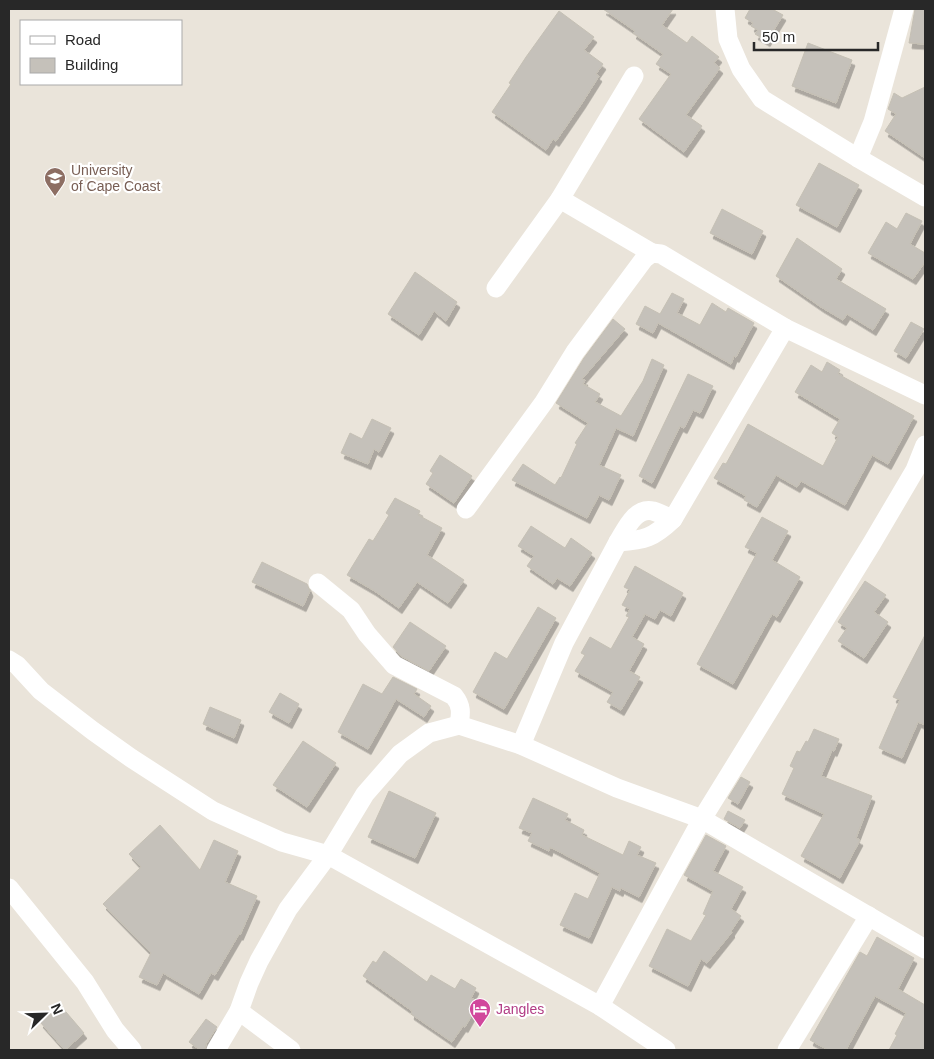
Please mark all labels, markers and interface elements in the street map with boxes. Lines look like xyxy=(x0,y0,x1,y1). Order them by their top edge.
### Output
legend xyxy=(20,20,182,85)
scale bar xyxy=(754,20,878,52)
text: 50 m xyxy=(762,28,795,45)
text: Road xyxy=(65,31,101,48)
text: Building xyxy=(65,56,118,73)
place label: University of Cape Coast xyxy=(71,162,161,194)
school or university icon: University of Cape Coast xyxy=(43,166,67,197)
north arrow xyxy=(20,989,70,1039)
hotel icon: Jangles xyxy=(468,997,492,1028)
text: N xyxy=(48,1001,66,1017)
place label: Jangles xyxy=(496,1001,544,1017)

